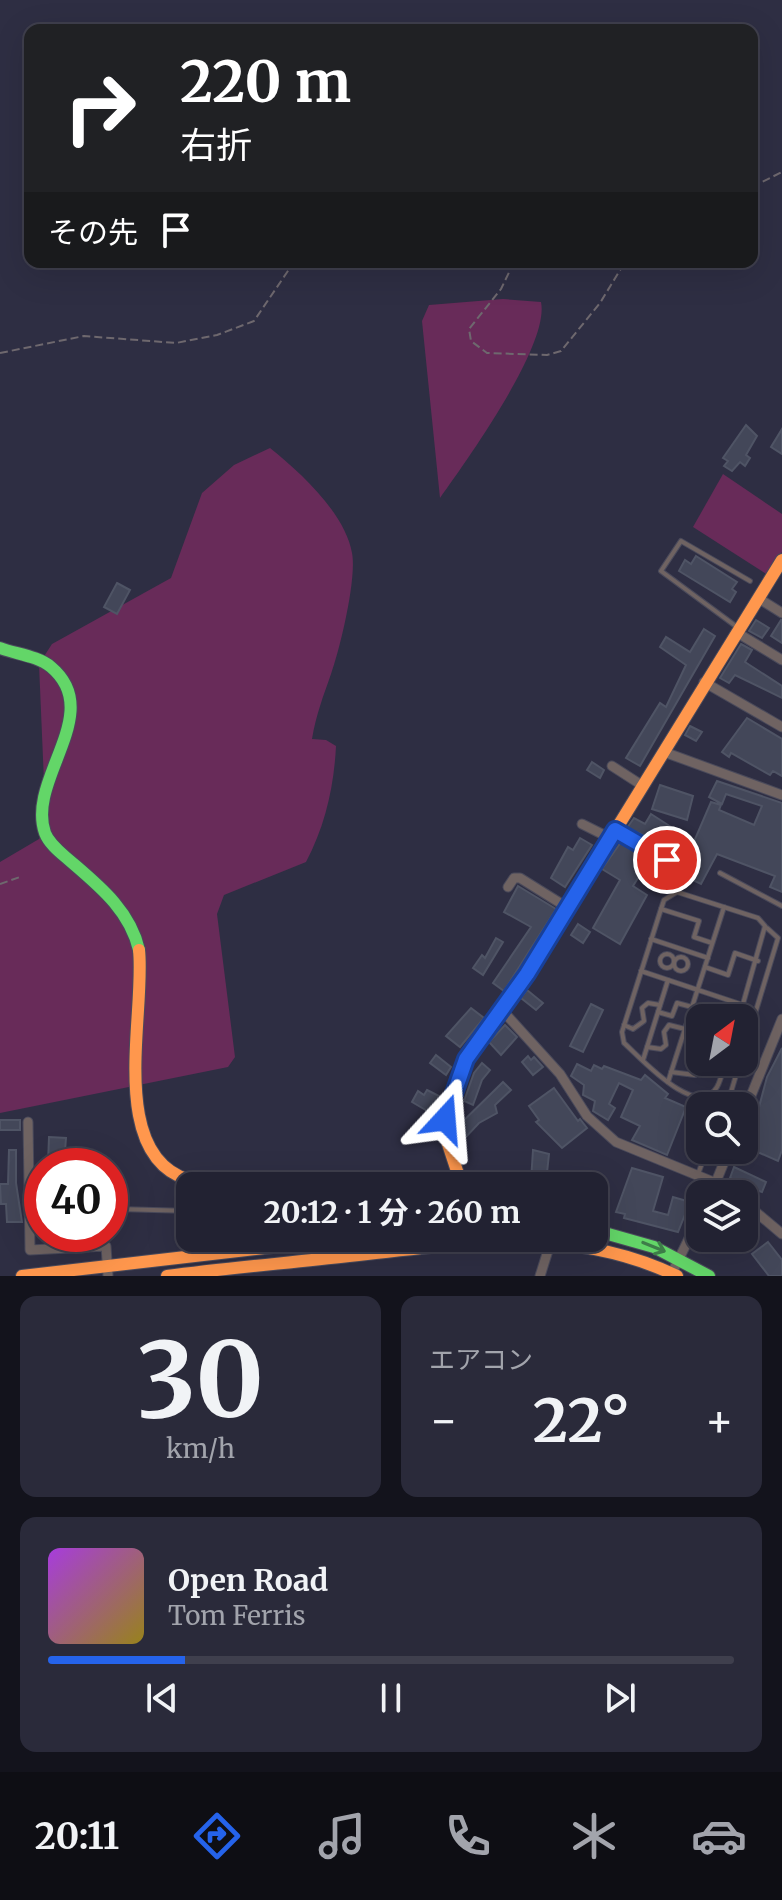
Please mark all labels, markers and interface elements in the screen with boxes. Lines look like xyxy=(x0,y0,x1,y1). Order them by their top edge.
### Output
text: 220 m xyxy=(180,47,351,117)
icon: right xyxy=(48,56,152,160)
text: 右折 xyxy=(180,123,252,168)
icon: arrive xyxy=(154,208,198,252)
text: その先 xyxy=(48,213,138,251)
pin xyxy=(633,826,701,894)
icon: arrive xyxy=(645,838,689,882)
north arrow xyxy=(686,1004,758,1076)
map controls xyxy=(686,1004,758,1252)
position arrow xyxy=(403,1077,487,1161)
button: search xyxy=(686,1092,758,1164)
speed limit sign: 40 xyxy=(24,1148,128,1252)
button: layers xyxy=(686,1180,758,1252)
text: 20:12 · 1 分 · 260 m xyxy=(264,1193,520,1231)
one-way arrow xyxy=(641,1241,666,1255)
text: 30 xyxy=(137,1315,264,1445)
text: エアコン xyxy=(429,1343,533,1376)
text: 22° xyxy=(533,1383,630,1458)
text: − xyxy=(429,1393,458,1448)
text: + xyxy=(705,1393,734,1448)
text: km/h xyxy=(166,1432,235,1465)
text: Open Road xyxy=(168,1561,328,1599)
text: Tom Ferris xyxy=(168,1599,306,1632)
icon: previous xyxy=(140,1676,184,1720)
icon: pause xyxy=(369,1676,413,1720)
icon: next xyxy=(598,1676,642,1720)
icon: directions xyxy=(189,1808,245,1864)
icon: music xyxy=(314,1808,370,1864)
icon: phone xyxy=(440,1808,496,1864)
icon: climate xyxy=(566,1808,622,1864)
icon: car xyxy=(691,1808,747,1864)
text: 20:11 xyxy=(35,1814,119,1859)

